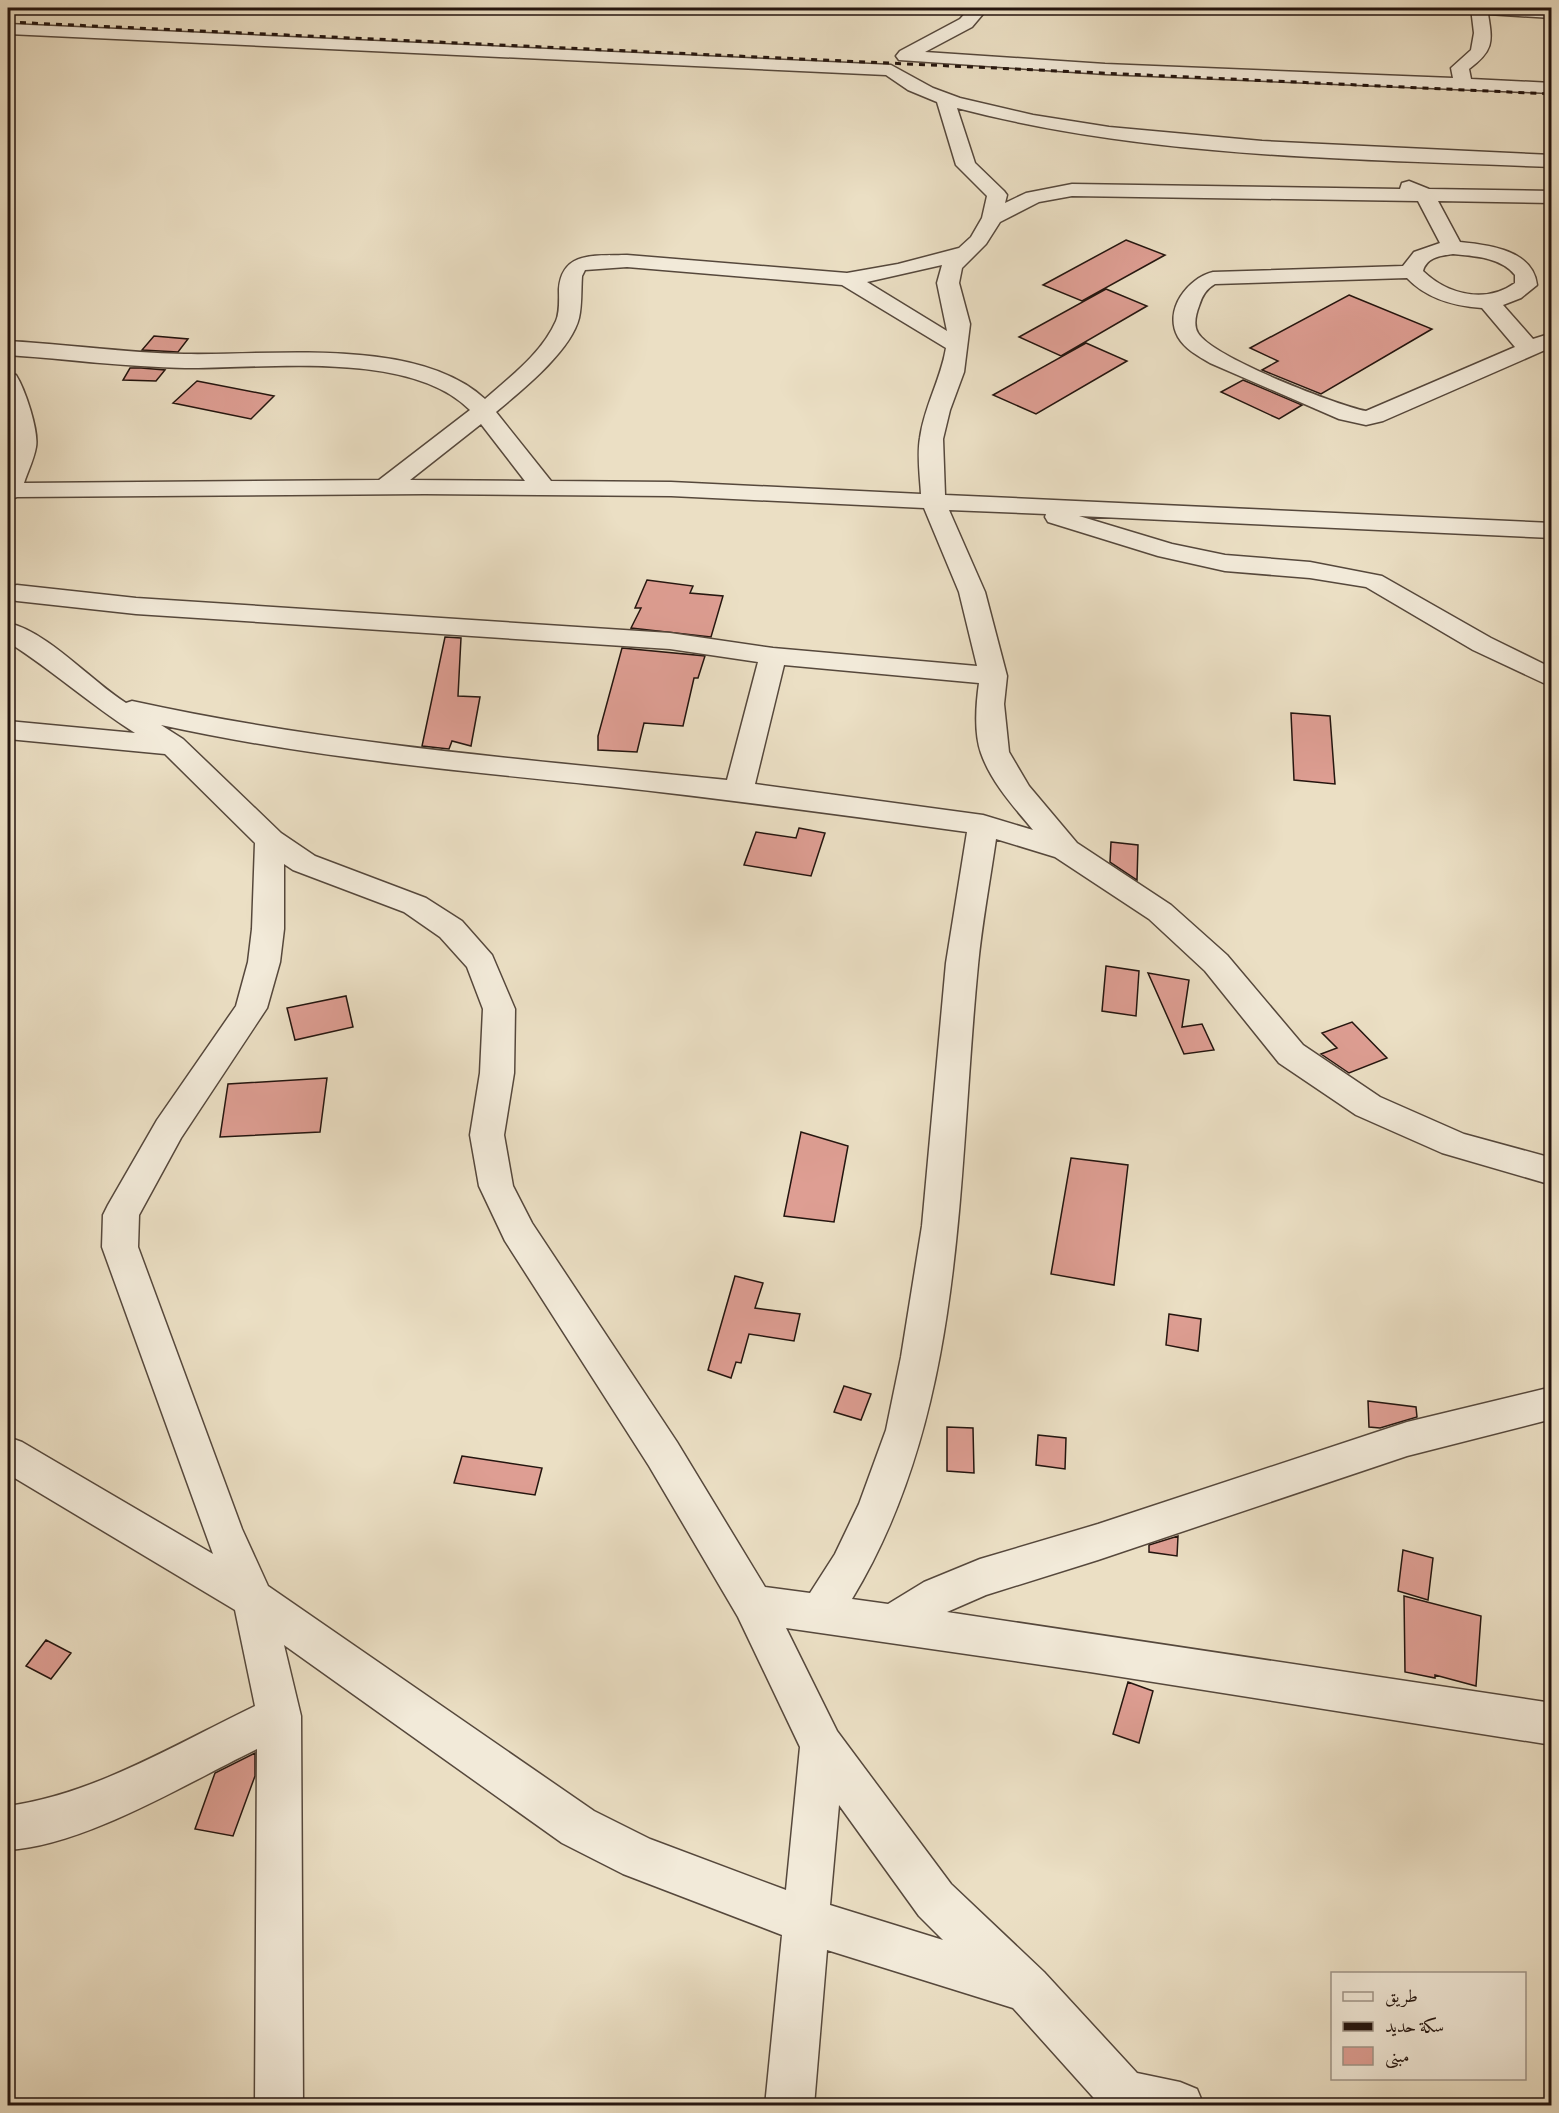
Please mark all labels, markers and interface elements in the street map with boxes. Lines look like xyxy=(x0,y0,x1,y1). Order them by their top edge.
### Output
legend xyxy=(1331,1972,1526,2080)
text: طريق xyxy=(1385,1984,1418,2008)
text: سكة حديد xyxy=(1385,2014,1444,2037)
text: مبنى xyxy=(1385,2044,1410,2069)

